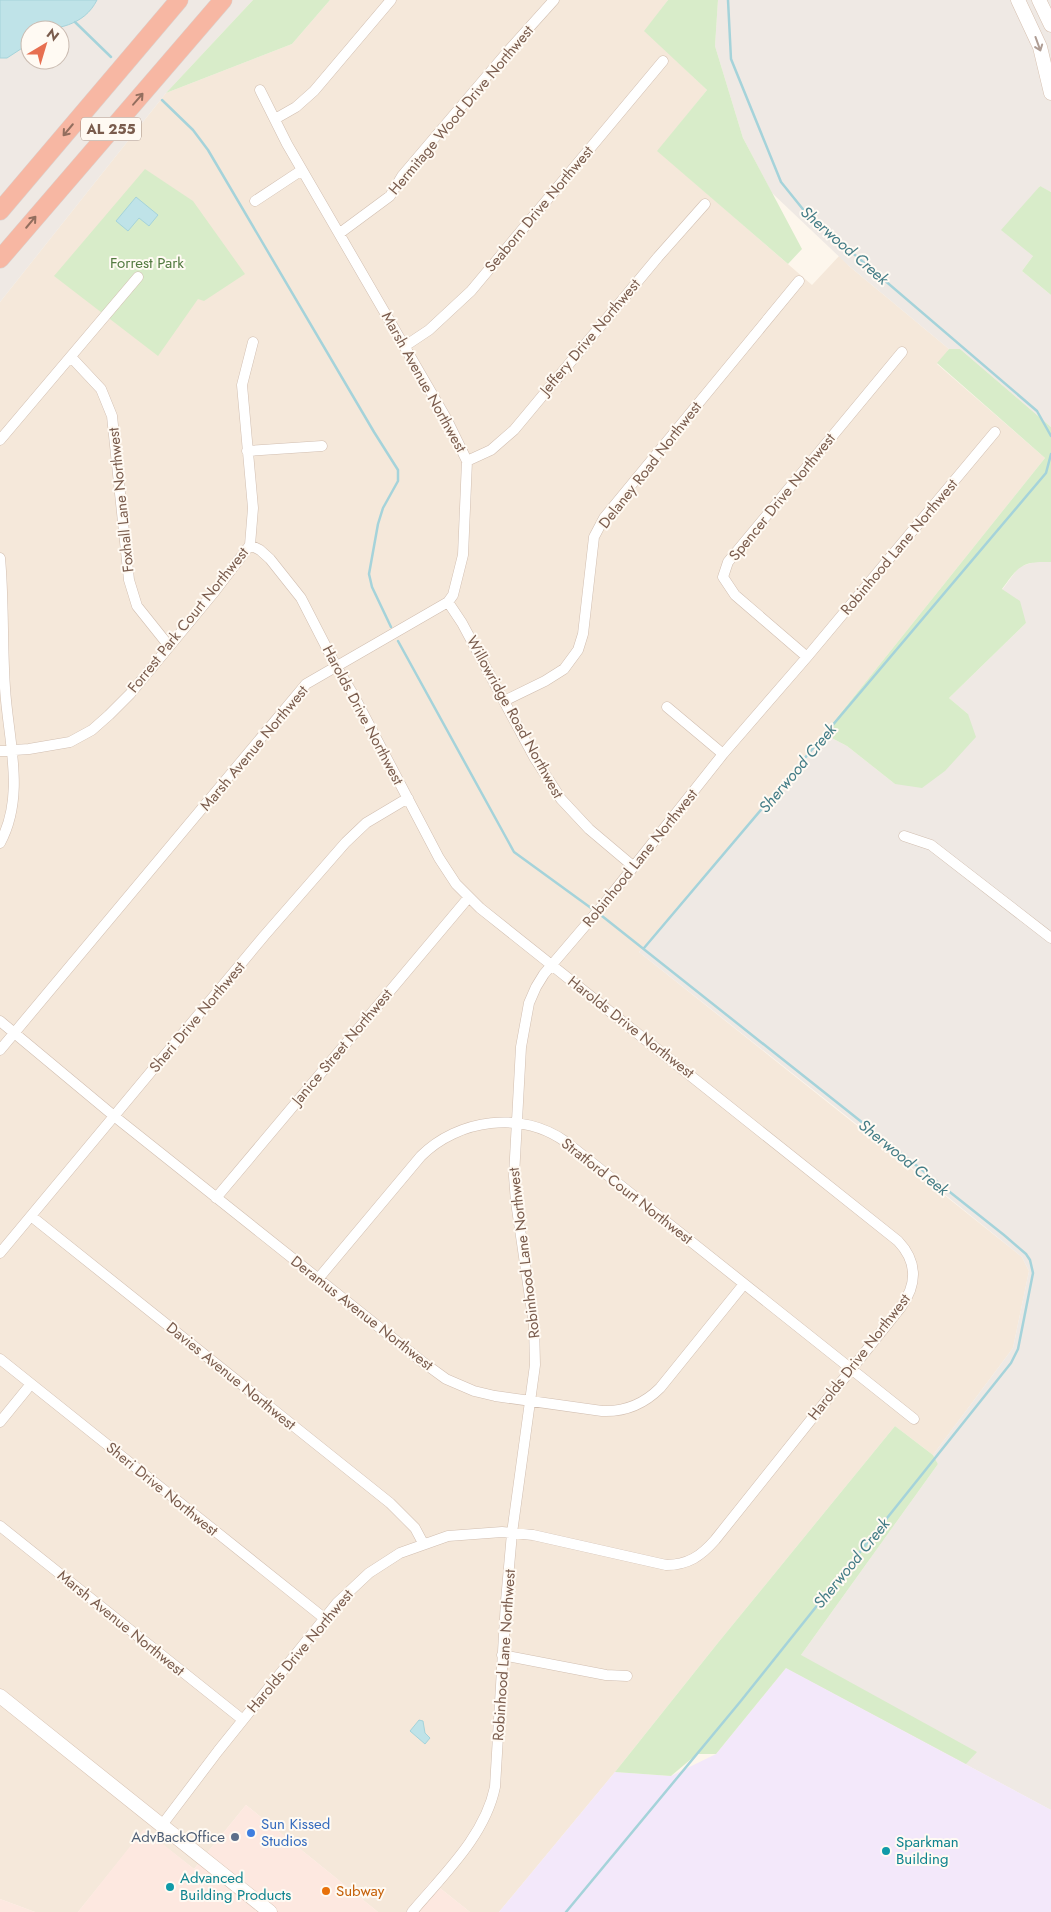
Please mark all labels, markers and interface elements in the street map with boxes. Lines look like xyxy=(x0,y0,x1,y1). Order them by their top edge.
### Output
north arrow xyxy=(20,20,70,70)
street label: Hermitage Wood Drive Northwest xyxy=(383,20,539,200)
text: N xyxy=(42,23,64,46)
one-way arrow xyxy=(1034,36,1043,51)
one-way arrow xyxy=(132,92,144,105)
road number: AL 255 xyxy=(81,118,141,140)
one-way arrow xyxy=(62,123,73,136)
street label: Seaborn Drive Northwest xyxy=(479,141,599,277)
water label: Sherwood Creek xyxy=(796,201,895,291)
one-way arrow xyxy=(26,215,37,228)
park label: Forrest Park xyxy=(110,252,184,274)
street label: Jeffery Drive Northwest xyxy=(533,274,646,401)
street label: Marsh Avenue Northwest xyxy=(376,308,472,457)
street label: Delaney Road Northwest xyxy=(593,397,707,533)
street label: Foxhall Lane Northwest xyxy=(102,426,140,574)
street label: Spencer Drive Northwest xyxy=(724,428,841,565)
street label: Robinhood Lane Northwest xyxy=(835,474,963,620)
street label: Forrest Park Court Northwest xyxy=(122,542,254,698)
street label: Willowridge Road Northwest xyxy=(461,632,569,803)
street label: Harolds Drive Northwest xyxy=(317,641,409,789)
street label: Marsh Avenue Northwest xyxy=(195,680,313,816)
water label: Sherwood Creek xyxy=(753,718,842,818)
street label: Robinhood Lane Northwest xyxy=(577,784,703,932)
street label: Sheri Drive Northwest xyxy=(144,956,250,1077)
street label: Harolds Drive Northwest xyxy=(563,971,699,1084)
street label: Janice Street Northwest xyxy=(285,984,398,1112)
water label: Sherwood Creek xyxy=(854,1114,955,1202)
street label: Stratford Court Northwest xyxy=(556,1133,698,1250)
street label: Robinhood Lane Northwest xyxy=(503,1166,545,1340)
street label: Deramus Avenue Northwest xyxy=(286,1250,438,1376)
street label: Harolds Drive Northwest xyxy=(803,1289,916,1425)
street label: Davies Avenue Northwest xyxy=(161,1317,301,1435)
street label: Sheri Drive Northwest xyxy=(101,1437,223,1542)
water label: Sherwood Creek xyxy=(808,1512,896,1613)
street label: Marsh Avenue Northwest xyxy=(53,1565,190,1681)
street label: Robinhood Lane Northwest xyxy=(487,1568,521,1742)
street label: Harolds Drive Northwest xyxy=(242,1584,359,1717)
place label: Sun Kissed Studios xyxy=(261,1813,330,1852)
place label: AdvBackOffice xyxy=(131,1826,225,1848)
marker: Sun Kissed Studios xyxy=(245,1827,257,1839)
marker: AdvBackOffice xyxy=(229,1831,241,1843)
place label: Sparkman Building xyxy=(896,1831,959,1870)
marker: Sparkman Building xyxy=(880,1845,892,1857)
place label: Advanced Building Products xyxy=(180,1867,291,1906)
place label: Subway xyxy=(336,1880,385,1902)
marker: Advanced Building Products xyxy=(164,1881,176,1893)
marker: Subway xyxy=(320,1885,332,1897)

